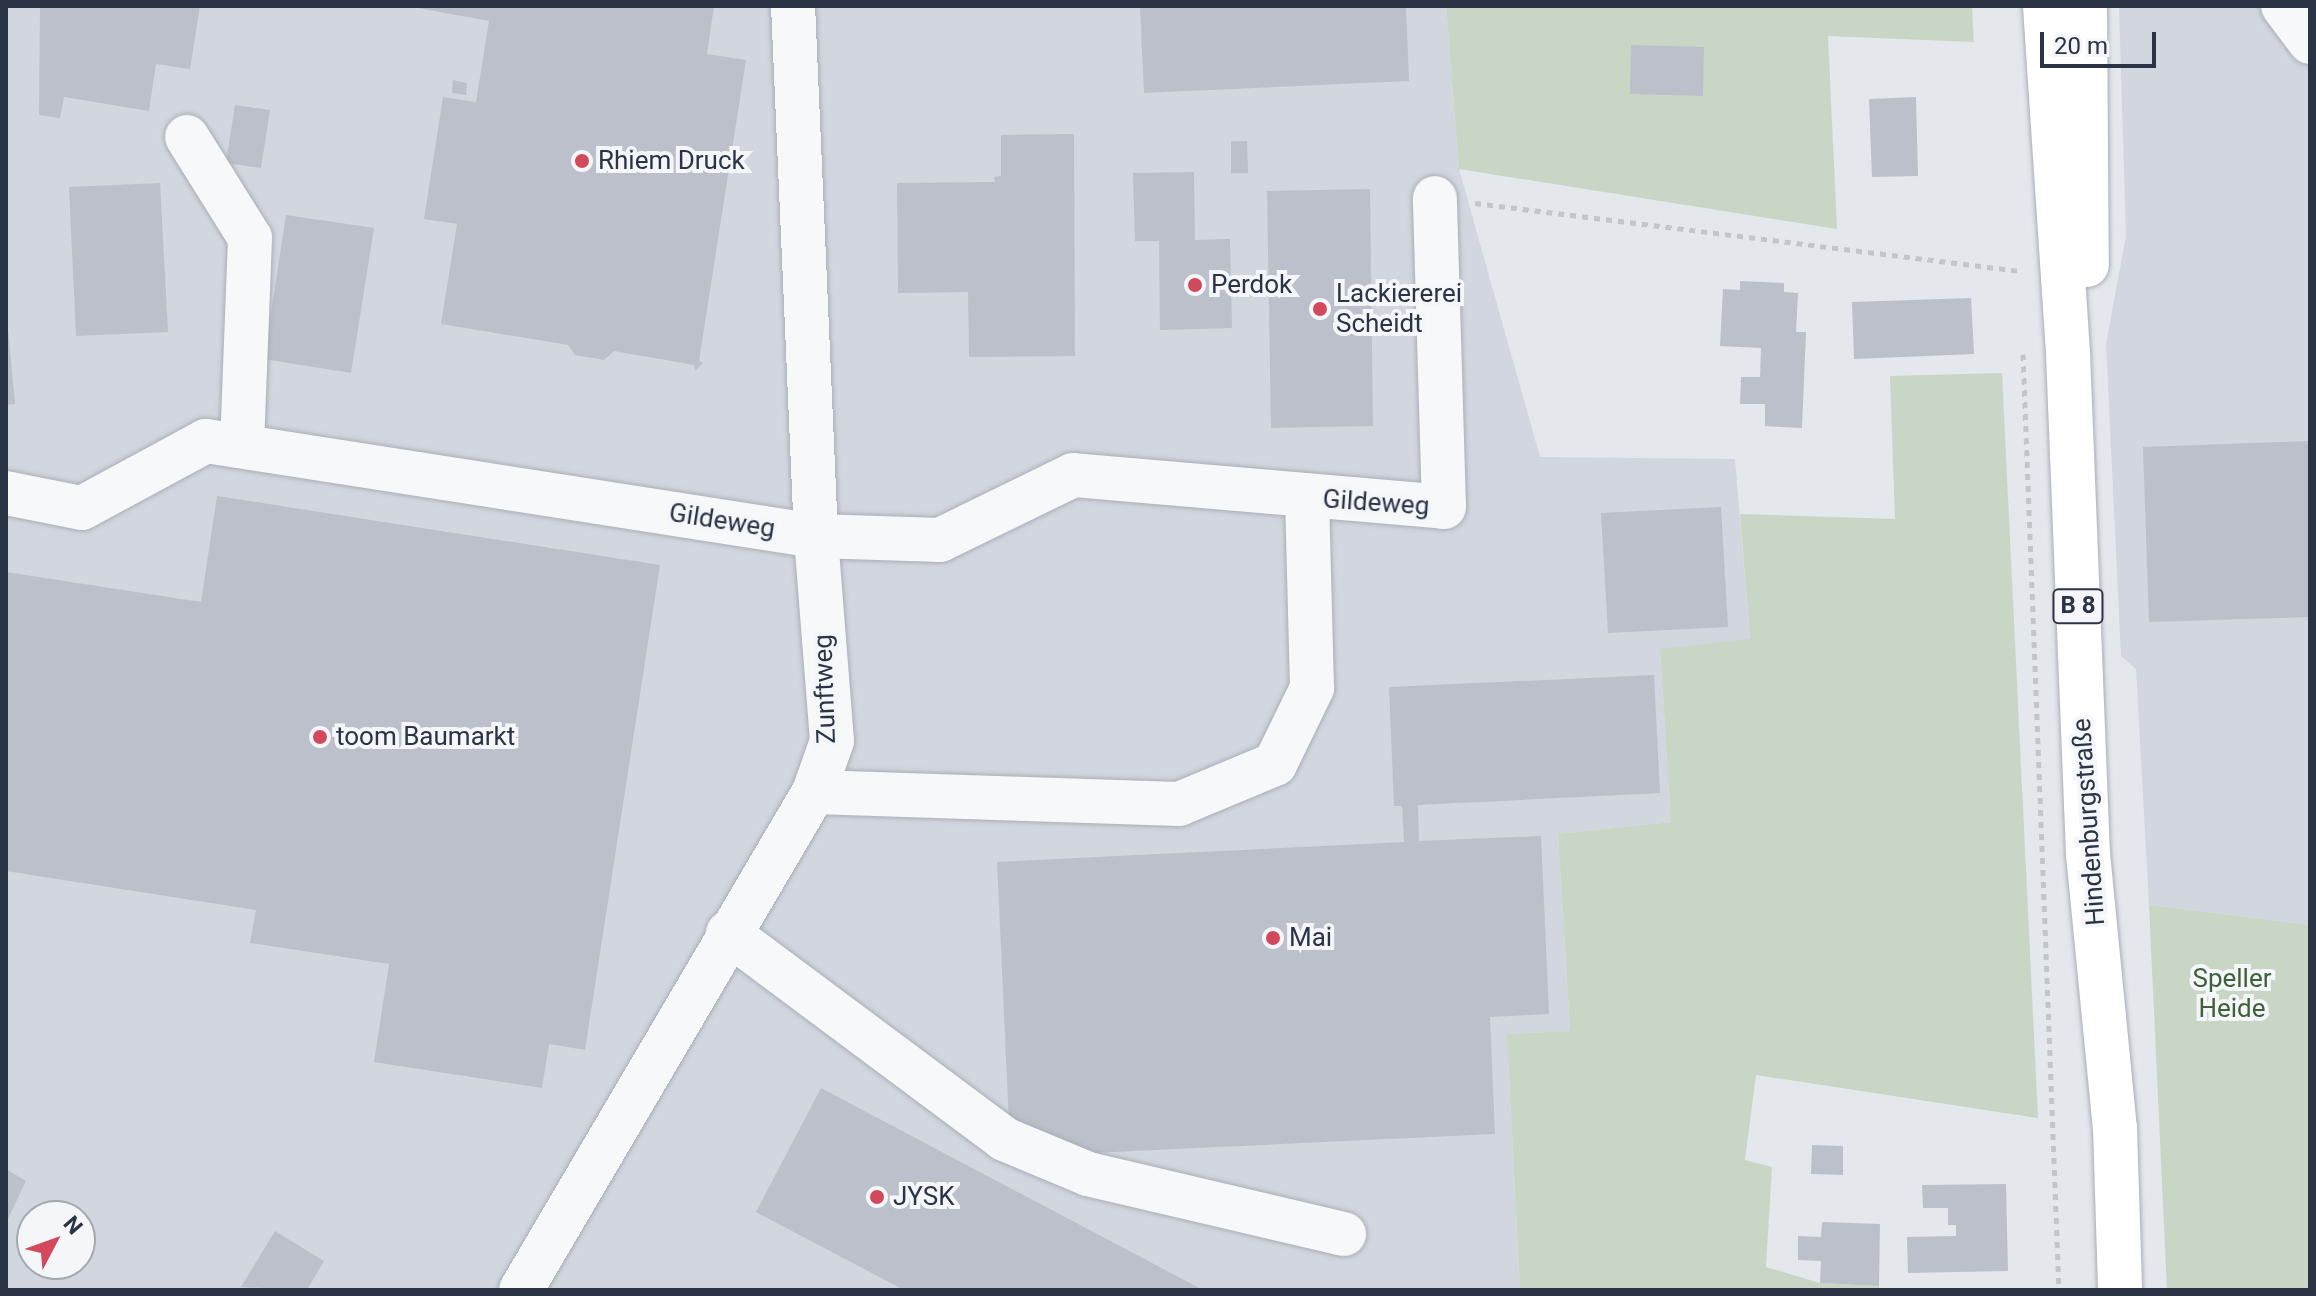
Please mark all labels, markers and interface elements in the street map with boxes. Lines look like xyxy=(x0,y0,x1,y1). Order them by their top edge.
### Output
scale bar xyxy=(2044,16,2160,66)
text: 20 m xyxy=(2054,32,2108,60)
place label: Rhiem Druck xyxy=(598,145,745,177)
marker: Rhiem Druck xyxy=(573,152,591,170)
place label: Perdok xyxy=(1211,269,1292,301)
marker: Perdok xyxy=(1186,276,1204,294)
place label: Lackiererei Scheidt xyxy=(1336,278,1462,340)
marker: Lackiererei Scheidt xyxy=(1311,300,1329,318)
street label: Gildeweg xyxy=(1322,484,1430,522)
street label: Gildeweg xyxy=(667,497,777,545)
road number: B 8 xyxy=(2052,586,2104,626)
street label: Zunftweg xyxy=(807,634,843,744)
street label: Hindenburgstraße xyxy=(2066,717,2112,927)
place label: toom Baumarkt xyxy=(336,721,515,753)
marker: toom Baumarkt xyxy=(311,728,329,746)
place label: Mai xyxy=(1289,922,1332,954)
marker: Mai xyxy=(1264,929,1282,947)
park label: Speller Heide xyxy=(2192,963,2272,1024)
place label: JYSK xyxy=(893,1181,955,1213)
marker: JYSK xyxy=(868,1188,886,1206)
north arrow xyxy=(16,1200,96,1280)
text: N xyxy=(58,1211,88,1239)

